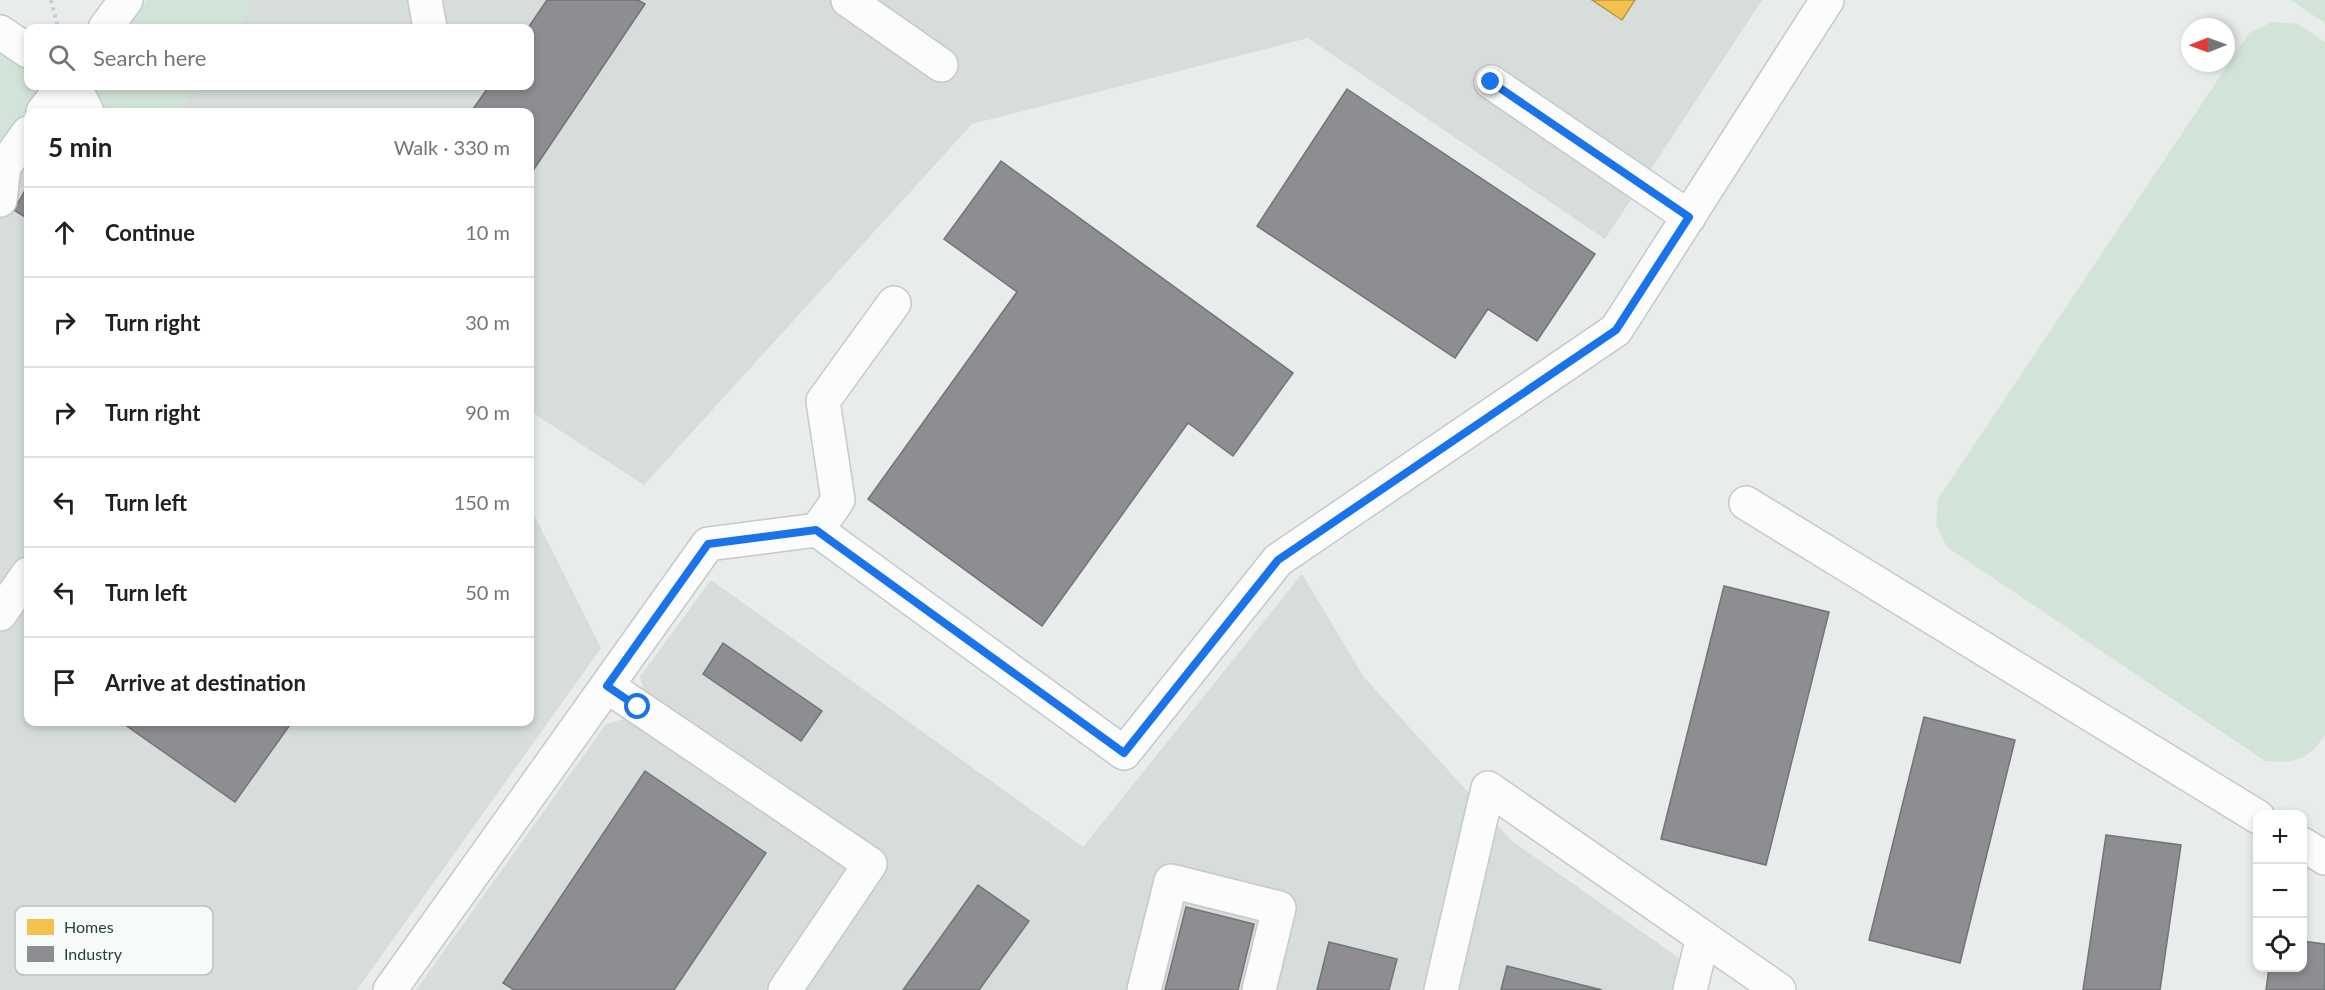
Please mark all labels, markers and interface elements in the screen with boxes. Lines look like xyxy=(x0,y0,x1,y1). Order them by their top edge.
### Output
north arrow xyxy=(2181,18,2235,72)
search box xyxy=(24,24,534,90)
icon: search xyxy=(45,41,78,74)
text: Search here xyxy=(93,44,206,71)
route end xyxy=(1477,68,1503,94)
text: 5 min xyxy=(48,131,112,163)
text: Walk · 330 m xyxy=(394,135,510,159)
icon: ahead xyxy=(48,216,81,249)
text: Continue xyxy=(105,219,195,246)
text: 10 m xyxy=(465,220,510,244)
icon: right xyxy=(48,306,81,339)
text: Turn right xyxy=(105,309,200,336)
text: 30 m xyxy=(465,310,510,334)
icon: right xyxy=(48,396,81,429)
text: Turn right xyxy=(105,399,200,426)
text: 90 m xyxy=(465,400,510,424)
icon: left xyxy=(48,486,81,519)
text: Turn left xyxy=(105,489,187,516)
text: 150 m xyxy=(454,490,510,514)
icon: left xyxy=(48,576,81,609)
text: Turn left xyxy=(105,579,187,606)
text: 50 m xyxy=(465,580,510,604)
icon: arrive xyxy=(48,666,81,699)
text: Arrive at destination xyxy=(105,669,306,696)
route start xyxy=(624,693,650,719)
map controls xyxy=(2253,810,2307,972)
button: + xyxy=(2253,810,2307,864)
button: − xyxy=(2253,864,2307,918)
legend xyxy=(15,906,213,975)
text: Homes xyxy=(64,917,114,936)
button: locate xyxy=(2253,918,2307,972)
text: Industry xyxy=(64,944,123,963)

